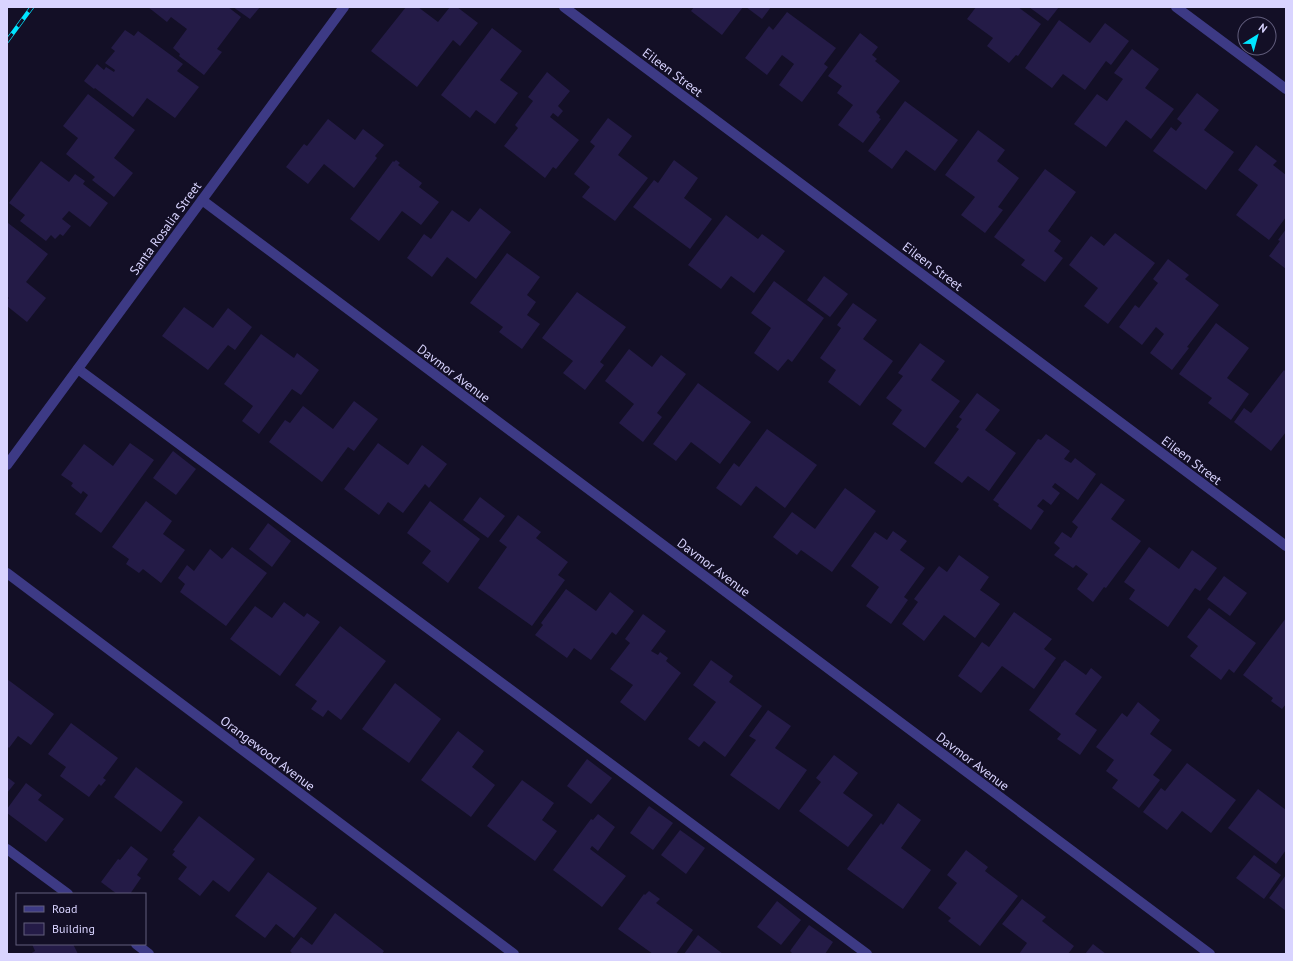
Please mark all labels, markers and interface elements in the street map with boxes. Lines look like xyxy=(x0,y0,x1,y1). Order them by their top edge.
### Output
north arrow xyxy=(1237,16,1277,56)
text: N xyxy=(1256,20,1270,36)
street label: Eileen Street xyxy=(639,44,707,101)
street label: Santa Rosalia Street xyxy=(126,178,205,278)
street label: Eileen Street xyxy=(899,238,967,295)
street label: Davmor Avenue xyxy=(414,340,493,406)
street label: Eileen Street xyxy=(1158,432,1226,489)
street label: Davmor Avenue xyxy=(674,534,753,600)
street label: Orangewood Avenue xyxy=(217,712,318,795)
street label: Davmor Avenue xyxy=(933,728,1012,794)
legend xyxy=(16,893,146,945)
text: Road xyxy=(52,901,77,916)
text: Building xyxy=(52,921,95,936)

